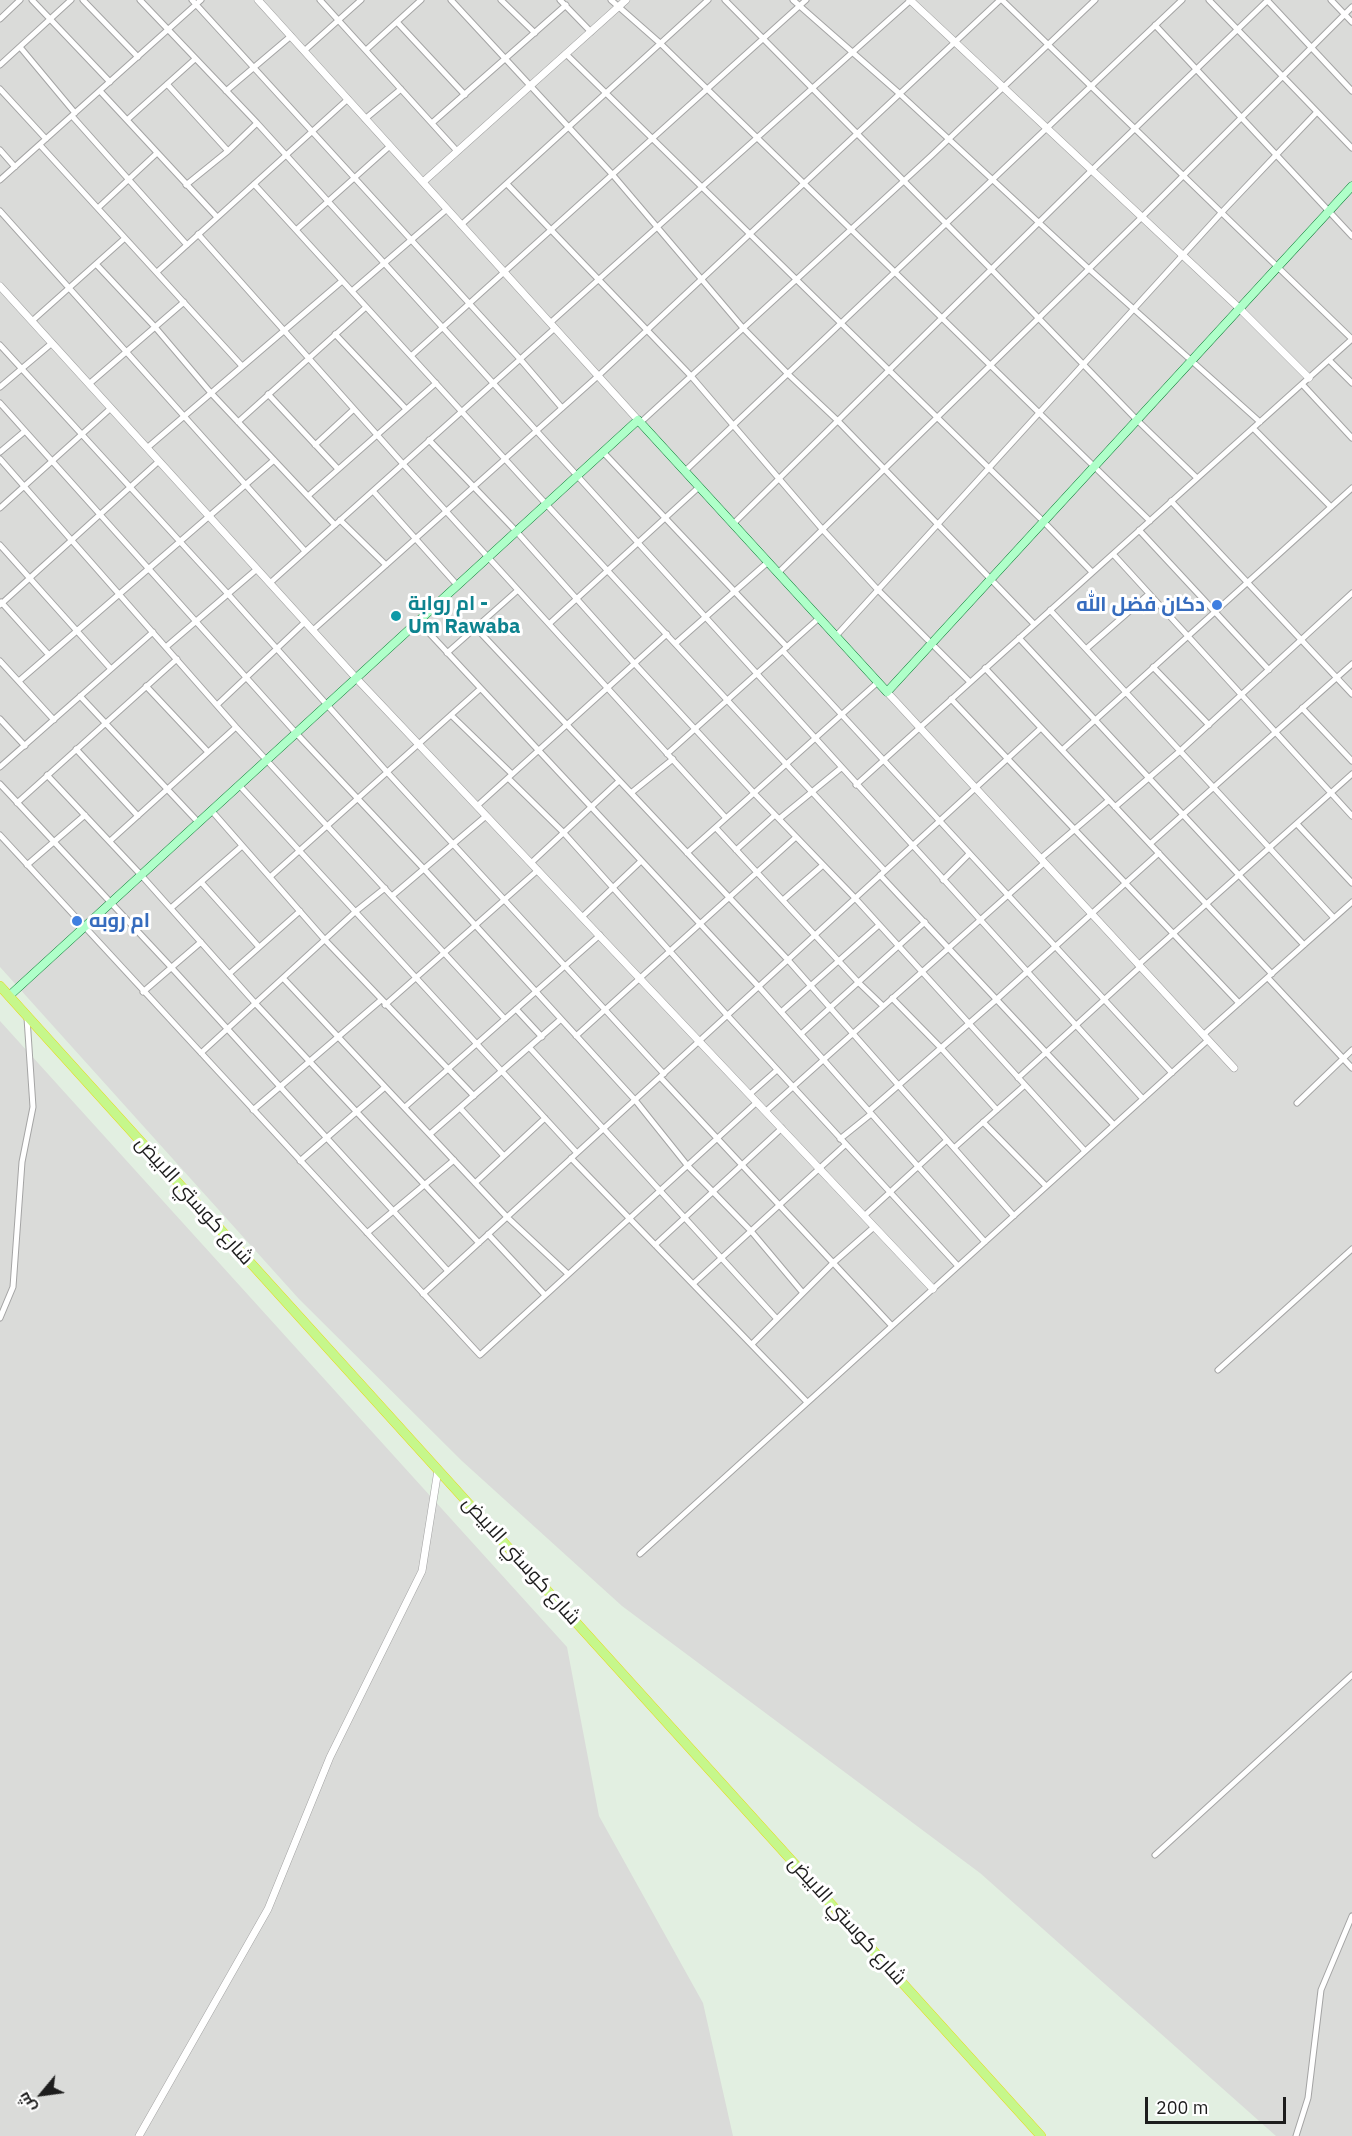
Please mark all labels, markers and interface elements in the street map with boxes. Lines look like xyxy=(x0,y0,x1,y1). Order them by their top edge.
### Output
place label: ام روابة - Um Rawaba xyxy=(408,592,520,639)
place label: دكان فضل الله xyxy=(1076,593,1205,617)
marker: دكان فضل الله xyxy=(1210,598,1224,612)
marker: ام روابة - Um Rawaba xyxy=(389,609,403,623)
place label: ام روبه xyxy=(89,909,150,933)
marker: ام روبه xyxy=(70,914,84,928)
street label: شارع كوستي الابيض xyxy=(130,1132,258,1270)
street label: شارع كوستي الابيض xyxy=(457,1492,585,1630)
street label: شارع كوستي الابيض xyxy=(783,1852,911,1990)
north arrow xyxy=(12,2064,72,2124)
scale bar xyxy=(1148,2085,1289,2123)
text: ش xyxy=(13,2089,40,2117)
text: 200 m xyxy=(1156,2096,1208,2119)

